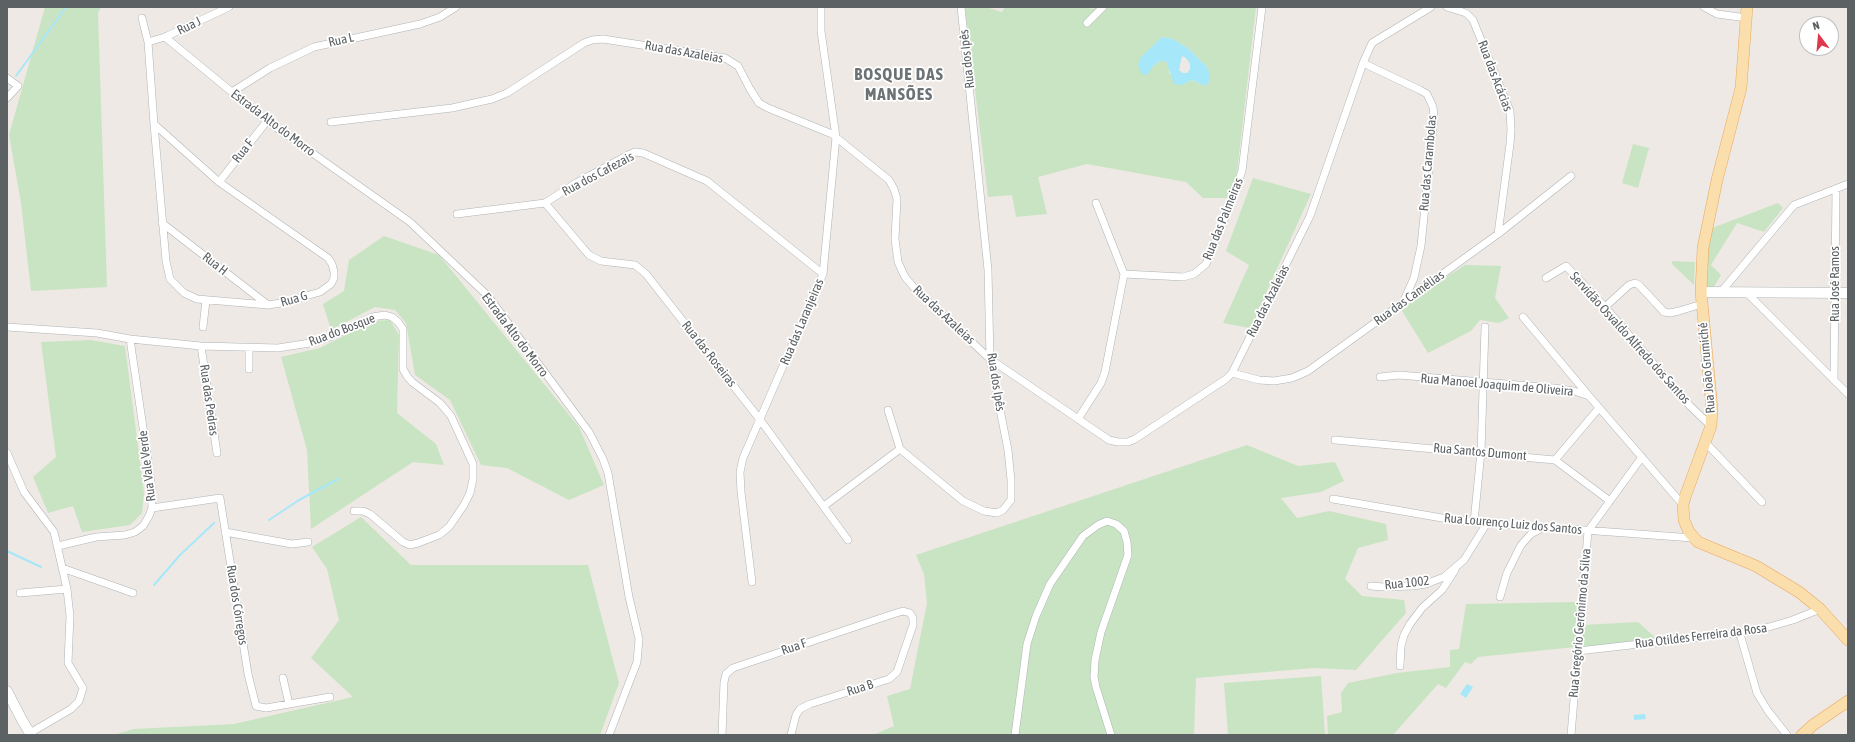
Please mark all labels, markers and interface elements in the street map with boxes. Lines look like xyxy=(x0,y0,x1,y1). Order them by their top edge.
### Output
street label: Rua J xyxy=(174,14,204,38)
north arrow xyxy=(1799,16,1839,56)
text: N xyxy=(1811,19,1821,32)
street label: Rua dos Ipês xyxy=(956,29,978,89)
street label: Rua L xyxy=(327,30,355,50)
street label: Rua das Azaleias xyxy=(644,37,724,67)
street label: Rua das Acácias xyxy=(1474,38,1516,114)
district label: BOSQUE DAS MANSÕES xyxy=(854,65,944,105)
street label: Estrada Alto do Morro xyxy=(228,86,318,160)
street label: Rua das Carambolas xyxy=(1416,114,1440,212)
street label: Rua F xyxy=(229,136,257,166)
street label: Rua dos Cafezais xyxy=(559,149,637,199)
street label: Rua das Palmeiras xyxy=(1199,176,1247,262)
street label: Rua José Ramos xyxy=(1827,246,1843,322)
street label: Rua H xyxy=(199,249,231,279)
street label: Rua das Azaleias xyxy=(1243,262,1293,340)
street label: Rua das Camélias xyxy=(1371,267,1447,329)
street label: Servidão Osvaldo Alfredo dos Santos xyxy=(1567,269,1693,407)
street label: Rua das Laranjeiras xyxy=(777,276,827,368)
street label: Rua das Azaleias xyxy=(910,282,978,348)
street label: Rua G xyxy=(279,288,309,310)
street label: Estrada Alto do Morro xyxy=(478,290,552,380)
street label: Rua do Bosque xyxy=(307,310,377,350)
street label: Rua das Roseiras xyxy=(678,318,740,390)
street label: Rua João Grumiché xyxy=(1695,322,1719,414)
street label: Rua dos Ipês xyxy=(984,352,1008,412)
street label: Rua das Pedras xyxy=(196,363,222,437)
street label: Rua Manoel Joaquim de Oliveira xyxy=(1420,371,1574,399)
street label: Rua Vale Verde xyxy=(135,430,159,502)
street label: Rua Santos Dumont xyxy=(1433,440,1527,464)
street label: Rua Lourenço Luiz dos Santos xyxy=(1443,510,1583,538)
street label: Rua Gregório Gerônimo da Silva xyxy=(1566,548,1594,698)
street label: Rua dos Córregos xyxy=(223,564,251,646)
street label: Rua 1002 xyxy=(1384,573,1430,593)
street label: Rua Otildes Ferreira da Rosa xyxy=(1634,620,1768,652)
street label: Rua F xyxy=(779,635,809,659)
street label: Rua B xyxy=(845,676,875,700)

